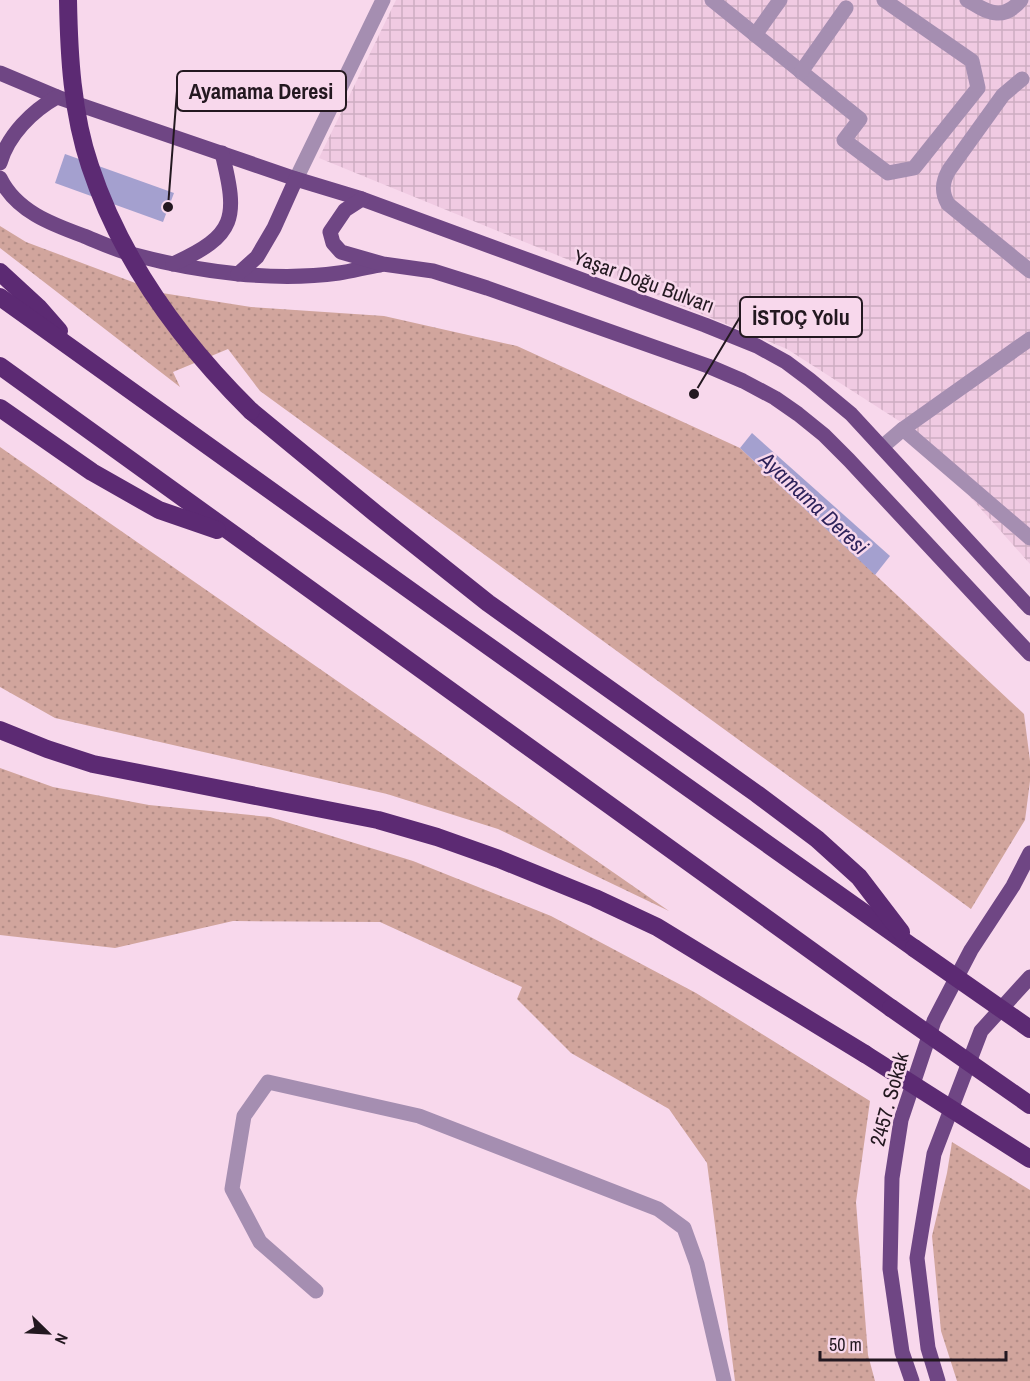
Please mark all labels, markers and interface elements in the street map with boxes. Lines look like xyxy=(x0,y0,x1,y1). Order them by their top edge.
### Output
callout: Ayamama Deresi xyxy=(177,71,346,111)
text: Ayamama Deresi xyxy=(189,76,333,106)
street label: Yaşar Doğu Bulvarı xyxy=(569,242,719,320)
callout: İSTOÇ Yolu xyxy=(740,297,862,337)
text: İSTOÇ Yolu xyxy=(752,302,850,332)
water label: Ayamama Deresi xyxy=(752,444,875,561)
street label: 2457. Sokak xyxy=(863,1049,915,1149)
north arrow xyxy=(18,1303,78,1363)
scale bar xyxy=(820,1324,1006,1362)
text: N xyxy=(50,1330,74,1348)
text: 50 m xyxy=(829,1332,862,1357)

